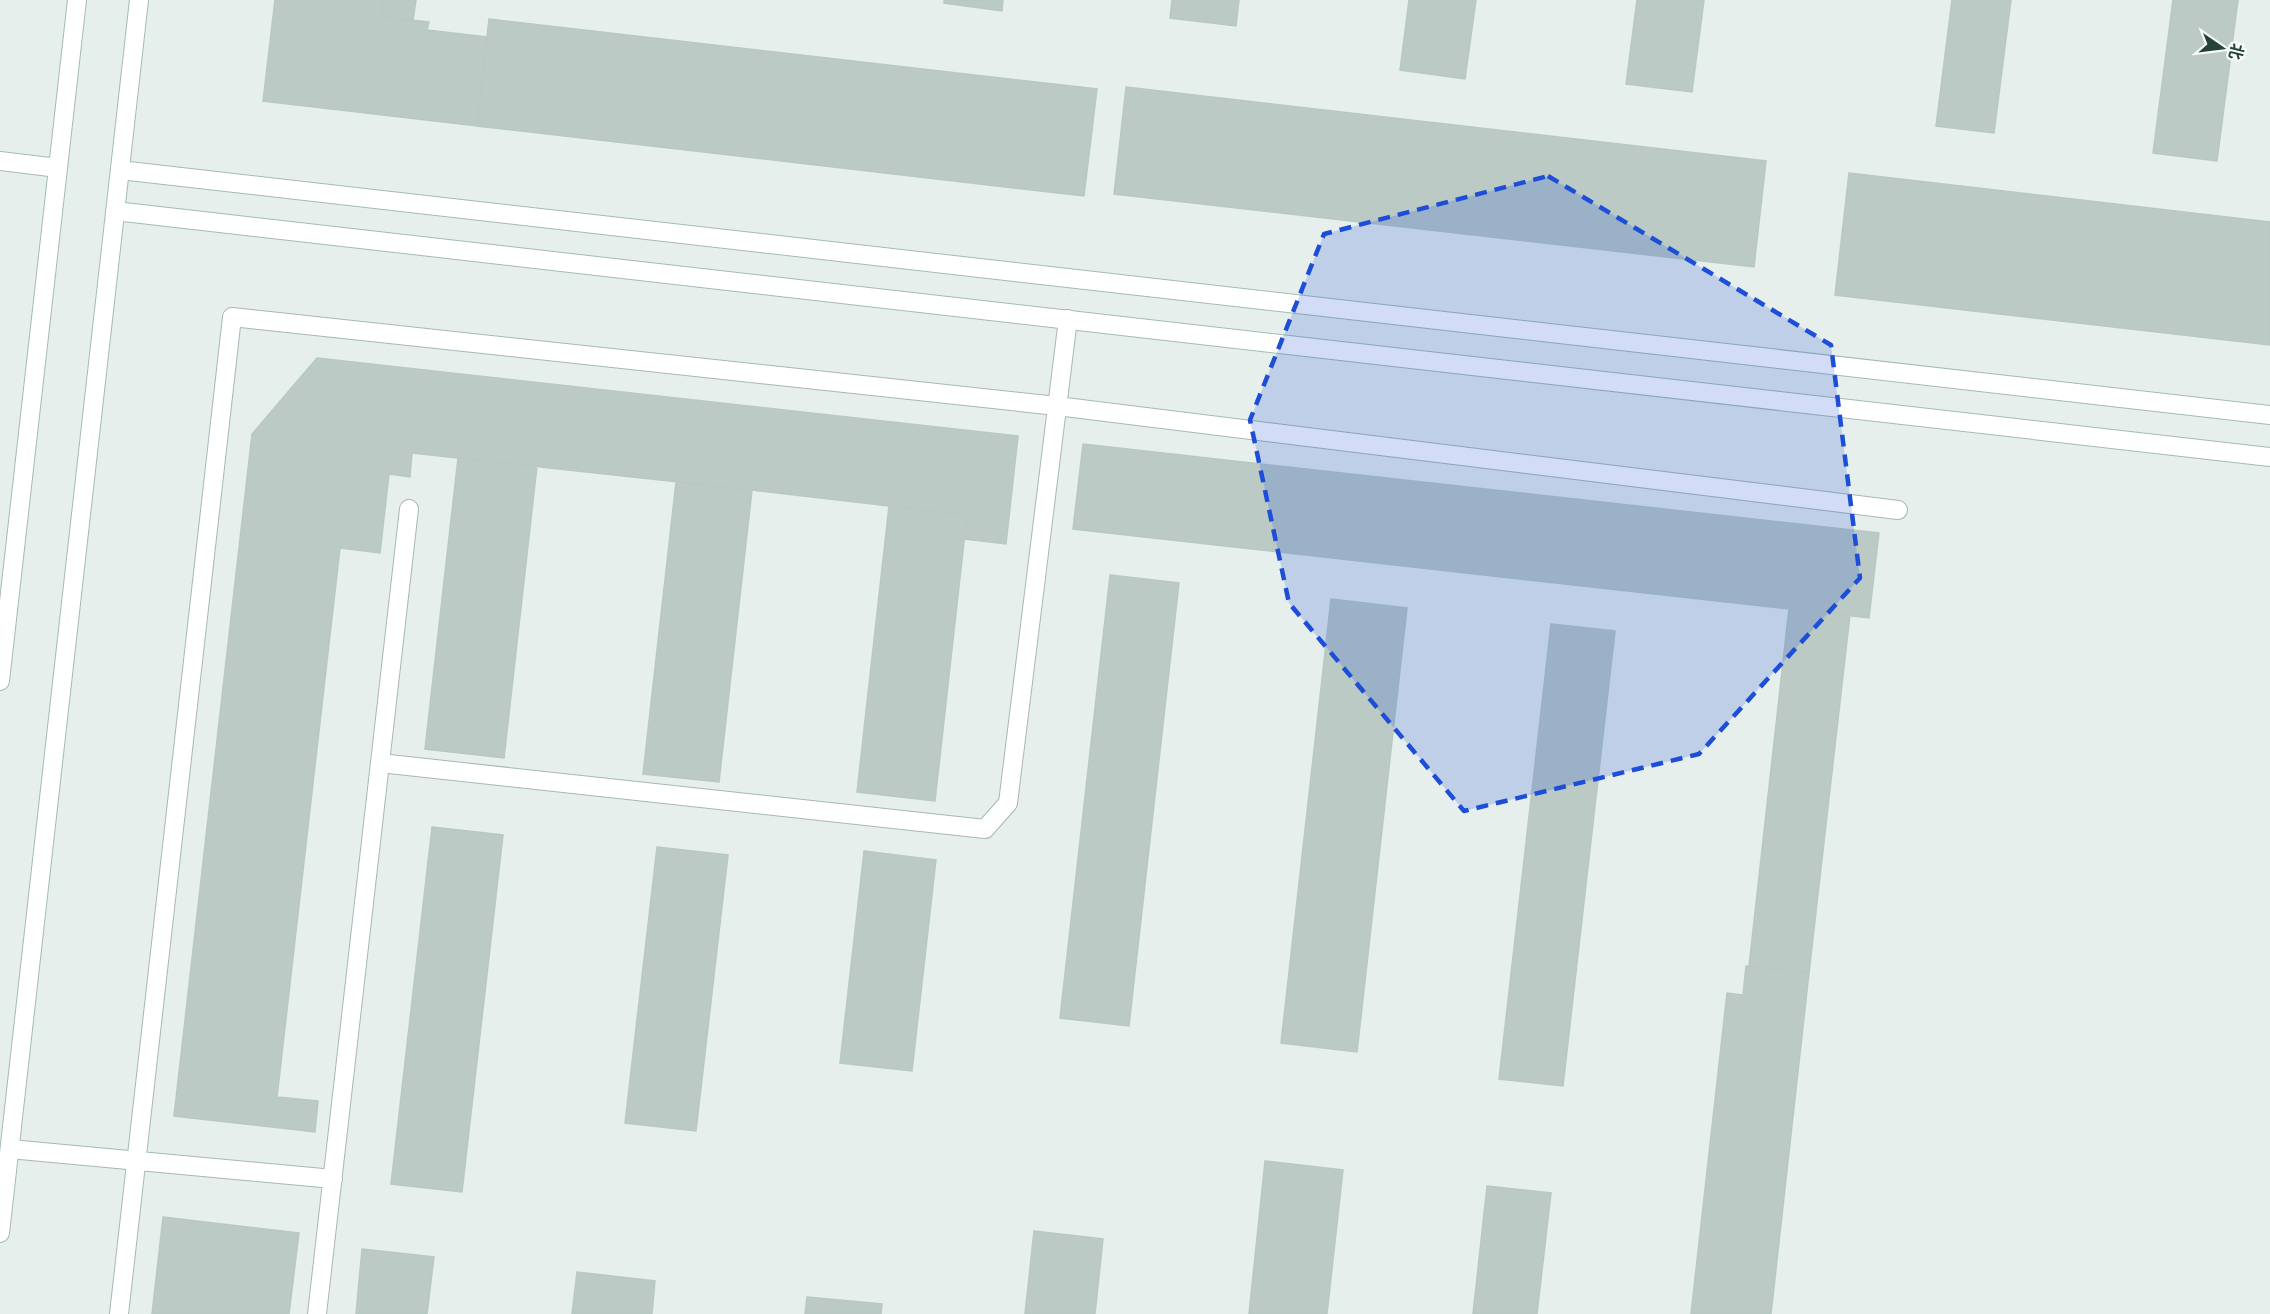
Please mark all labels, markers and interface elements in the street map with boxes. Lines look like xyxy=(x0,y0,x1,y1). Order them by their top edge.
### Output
north arrow xyxy=(2192,18,2252,78)
text: 北 xyxy=(2224,41,2247,62)

